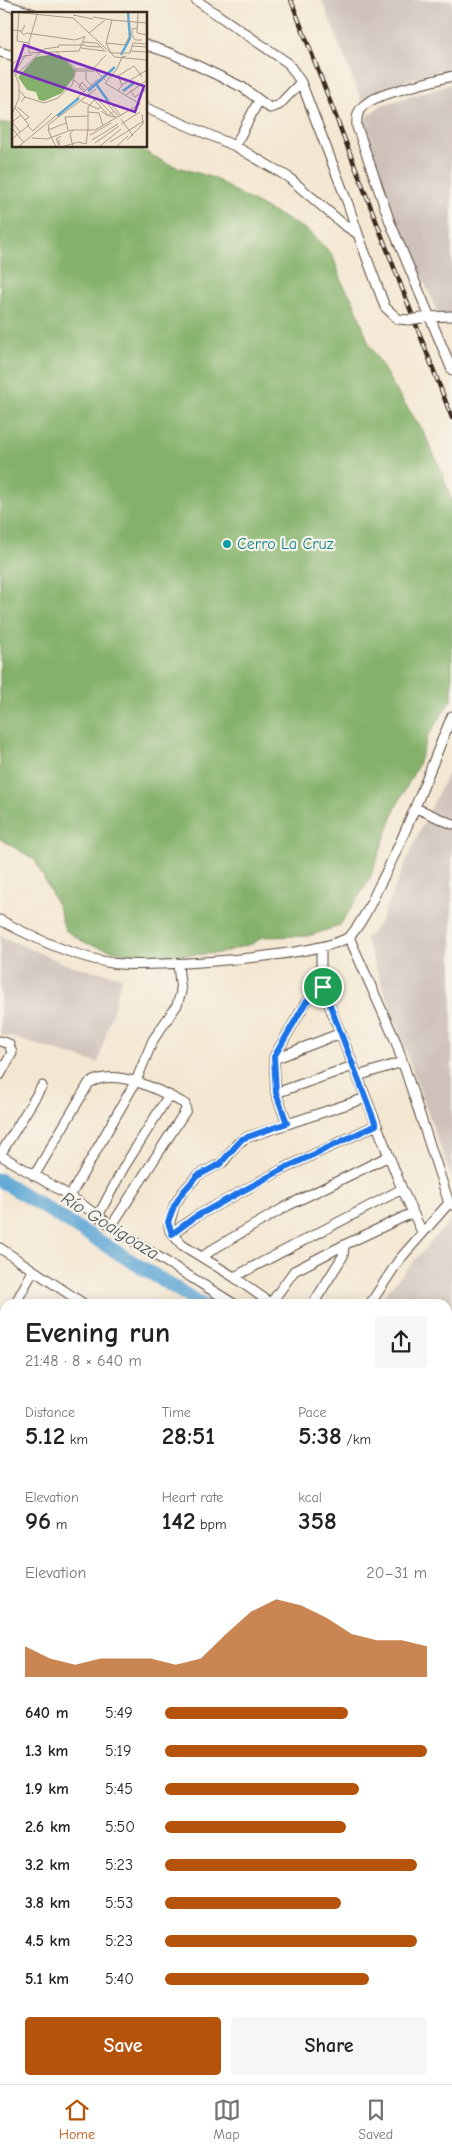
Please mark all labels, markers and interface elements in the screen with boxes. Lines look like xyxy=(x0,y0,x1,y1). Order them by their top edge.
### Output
inset map xyxy=(12,12,148,148)
place label: Cerro La Cruz xyxy=(237,535,334,553)
marker: Cerro La Cruz xyxy=(221,538,233,550)
pin xyxy=(302,966,344,1008)
icon: arrive xyxy=(309,973,337,1001)
water label: Río Goaigoaza xyxy=(57,1188,163,1264)
button: share xyxy=(375,1316,427,1368)
text: Evening run xyxy=(25,1317,170,1349)
text: 21:48 · 8 × 640 m xyxy=(25,1352,142,1370)
text: Distance xyxy=(25,1404,75,1421)
text: Time xyxy=(162,1404,191,1421)
text: Pace xyxy=(298,1404,327,1421)
text: 5.12 xyxy=(25,1421,65,1450)
text: 28:51 xyxy=(162,1421,215,1450)
text: 5:38 xyxy=(298,1421,342,1450)
text: km xyxy=(65,1431,88,1448)
text: /km xyxy=(342,1431,371,1448)
text: Elevation xyxy=(25,1489,79,1506)
text: Heart rate xyxy=(162,1489,223,1506)
text: kcal xyxy=(298,1489,322,1506)
text: 96 xyxy=(25,1506,51,1535)
text: 142 xyxy=(162,1506,195,1535)
text: 358 xyxy=(298,1506,337,1535)
text: m xyxy=(51,1516,67,1533)
text: bpm xyxy=(195,1516,227,1533)
text: Elevation xyxy=(25,1564,86,1582)
text: 20–31 m xyxy=(366,1564,427,1582)
text: 640 m xyxy=(25,1704,68,1722)
text: 5:49 xyxy=(105,1704,133,1722)
text: 1.3 km xyxy=(25,1742,68,1760)
text: 5:19 xyxy=(105,1742,131,1760)
text: 1.9 km xyxy=(25,1780,69,1798)
text: 5:45 xyxy=(105,1780,133,1798)
text: 2.6 km xyxy=(25,1818,70,1836)
text: 5:50 xyxy=(105,1818,135,1836)
text: 3.2 km xyxy=(25,1856,70,1874)
text: 5:23 xyxy=(105,1856,133,1874)
text: 3.8 km xyxy=(25,1894,70,1912)
text: 5:53 xyxy=(105,1894,133,1912)
text: 4.5 km xyxy=(25,1932,70,1950)
text: 5:23 xyxy=(105,1932,133,1950)
text: 5.1 km xyxy=(25,1970,69,1988)
text: 5:40 xyxy=(105,1970,134,1988)
button: Save xyxy=(25,2017,221,2075)
button: Share xyxy=(231,2017,427,2075)
tab: Home xyxy=(59,2096,95,2143)
tab: Map xyxy=(213,2096,241,2143)
tab: Saved xyxy=(358,2096,393,2143)

